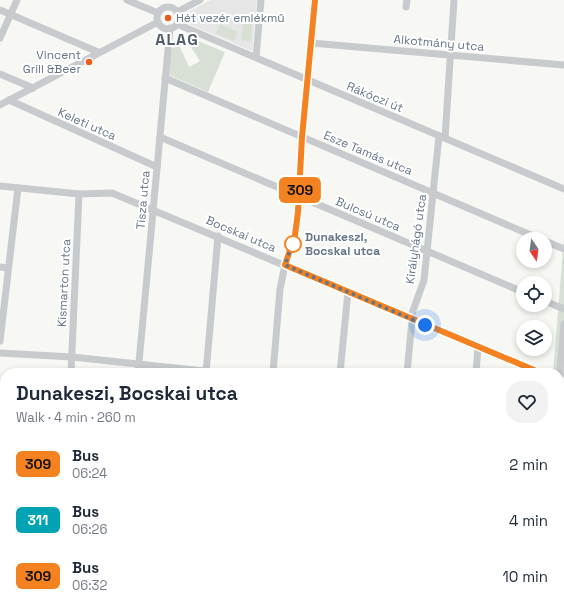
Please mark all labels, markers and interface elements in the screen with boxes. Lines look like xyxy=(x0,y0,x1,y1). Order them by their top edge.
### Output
place label: Hét vezér emlékmű xyxy=(176,10,285,26)
marker: Hét vezér emlékmű xyxy=(163,13,173,23)
district label: ALAG xyxy=(155,29,199,50)
street label: Alkotmány utca xyxy=(393,31,485,55)
place label: Vincent Grill &Beer xyxy=(23,47,81,77)
marker: Vincent Grill &Beer xyxy=(84,57,94,67)
street label: Rákóczi út xyxy=(344,78,406,116)
street label: Keleti utca xyxy=(55,104,119,144)
street label: Esze Tamás utca xyxy=(321,127,415,179)
street label: Tisza utca xyxy=(132,170,154,230)
line badge: 309 xyxy=(277,177,323,203)
text: 309 xyxy=(287,181,313,199)
street label: Bulcsú utca xyxy=(333,193,403,235)
street label: Királyhágó utca xyxy=(402,193,430,285)
street label: Bocskai utca xyxy=(203,212,279,256)
place label: Dunakeszi, Bocskai utca xyxy=(305,229,380,259)
north arrow xyxy=(516,232,552,268)
map controls xyxy=(516,232,552,356)
marker: Dunakeszi, Bocskai utca xyxy=(284,235,302,253)
street label: Kismarton utca xyxy=(54,238,74,327)
button: locate xyxy=(516,276,552,312)
your location xyxy=(415,315,435,335)
button: layers xyxy=(516,320,552,356)
text: Dunakeszi, Bocskai utca xyxy=(16,381,238,406)
button: heart xyxy=(506,381,548,423)
text: Walk · 4 min · 260 m xyxy=(16,409,136,426)
text: Bus xyxy=(72,446,99,465)
text: 309 xyxy=(25,455,51,473)
text: 2 min xyxy=(509,455,548,474)
text: 06:24 xyxy=(72,465,107,482)
text: Bus xyxy=(72,502,99,521)
text: 311 xyxy=(28,511,48,529)
text: 4 min xyxy=(509,511,548,530)
text: 06:26 xyxy=(72,521,107,538)
text: Bus xyxy=(72,558,99,577)
text: 309 xyxy=(25,567,51,585)
text: 10 min xyxy=(502,567,548,586)
text: 06:32 xyxy=(72,577,107,594)

